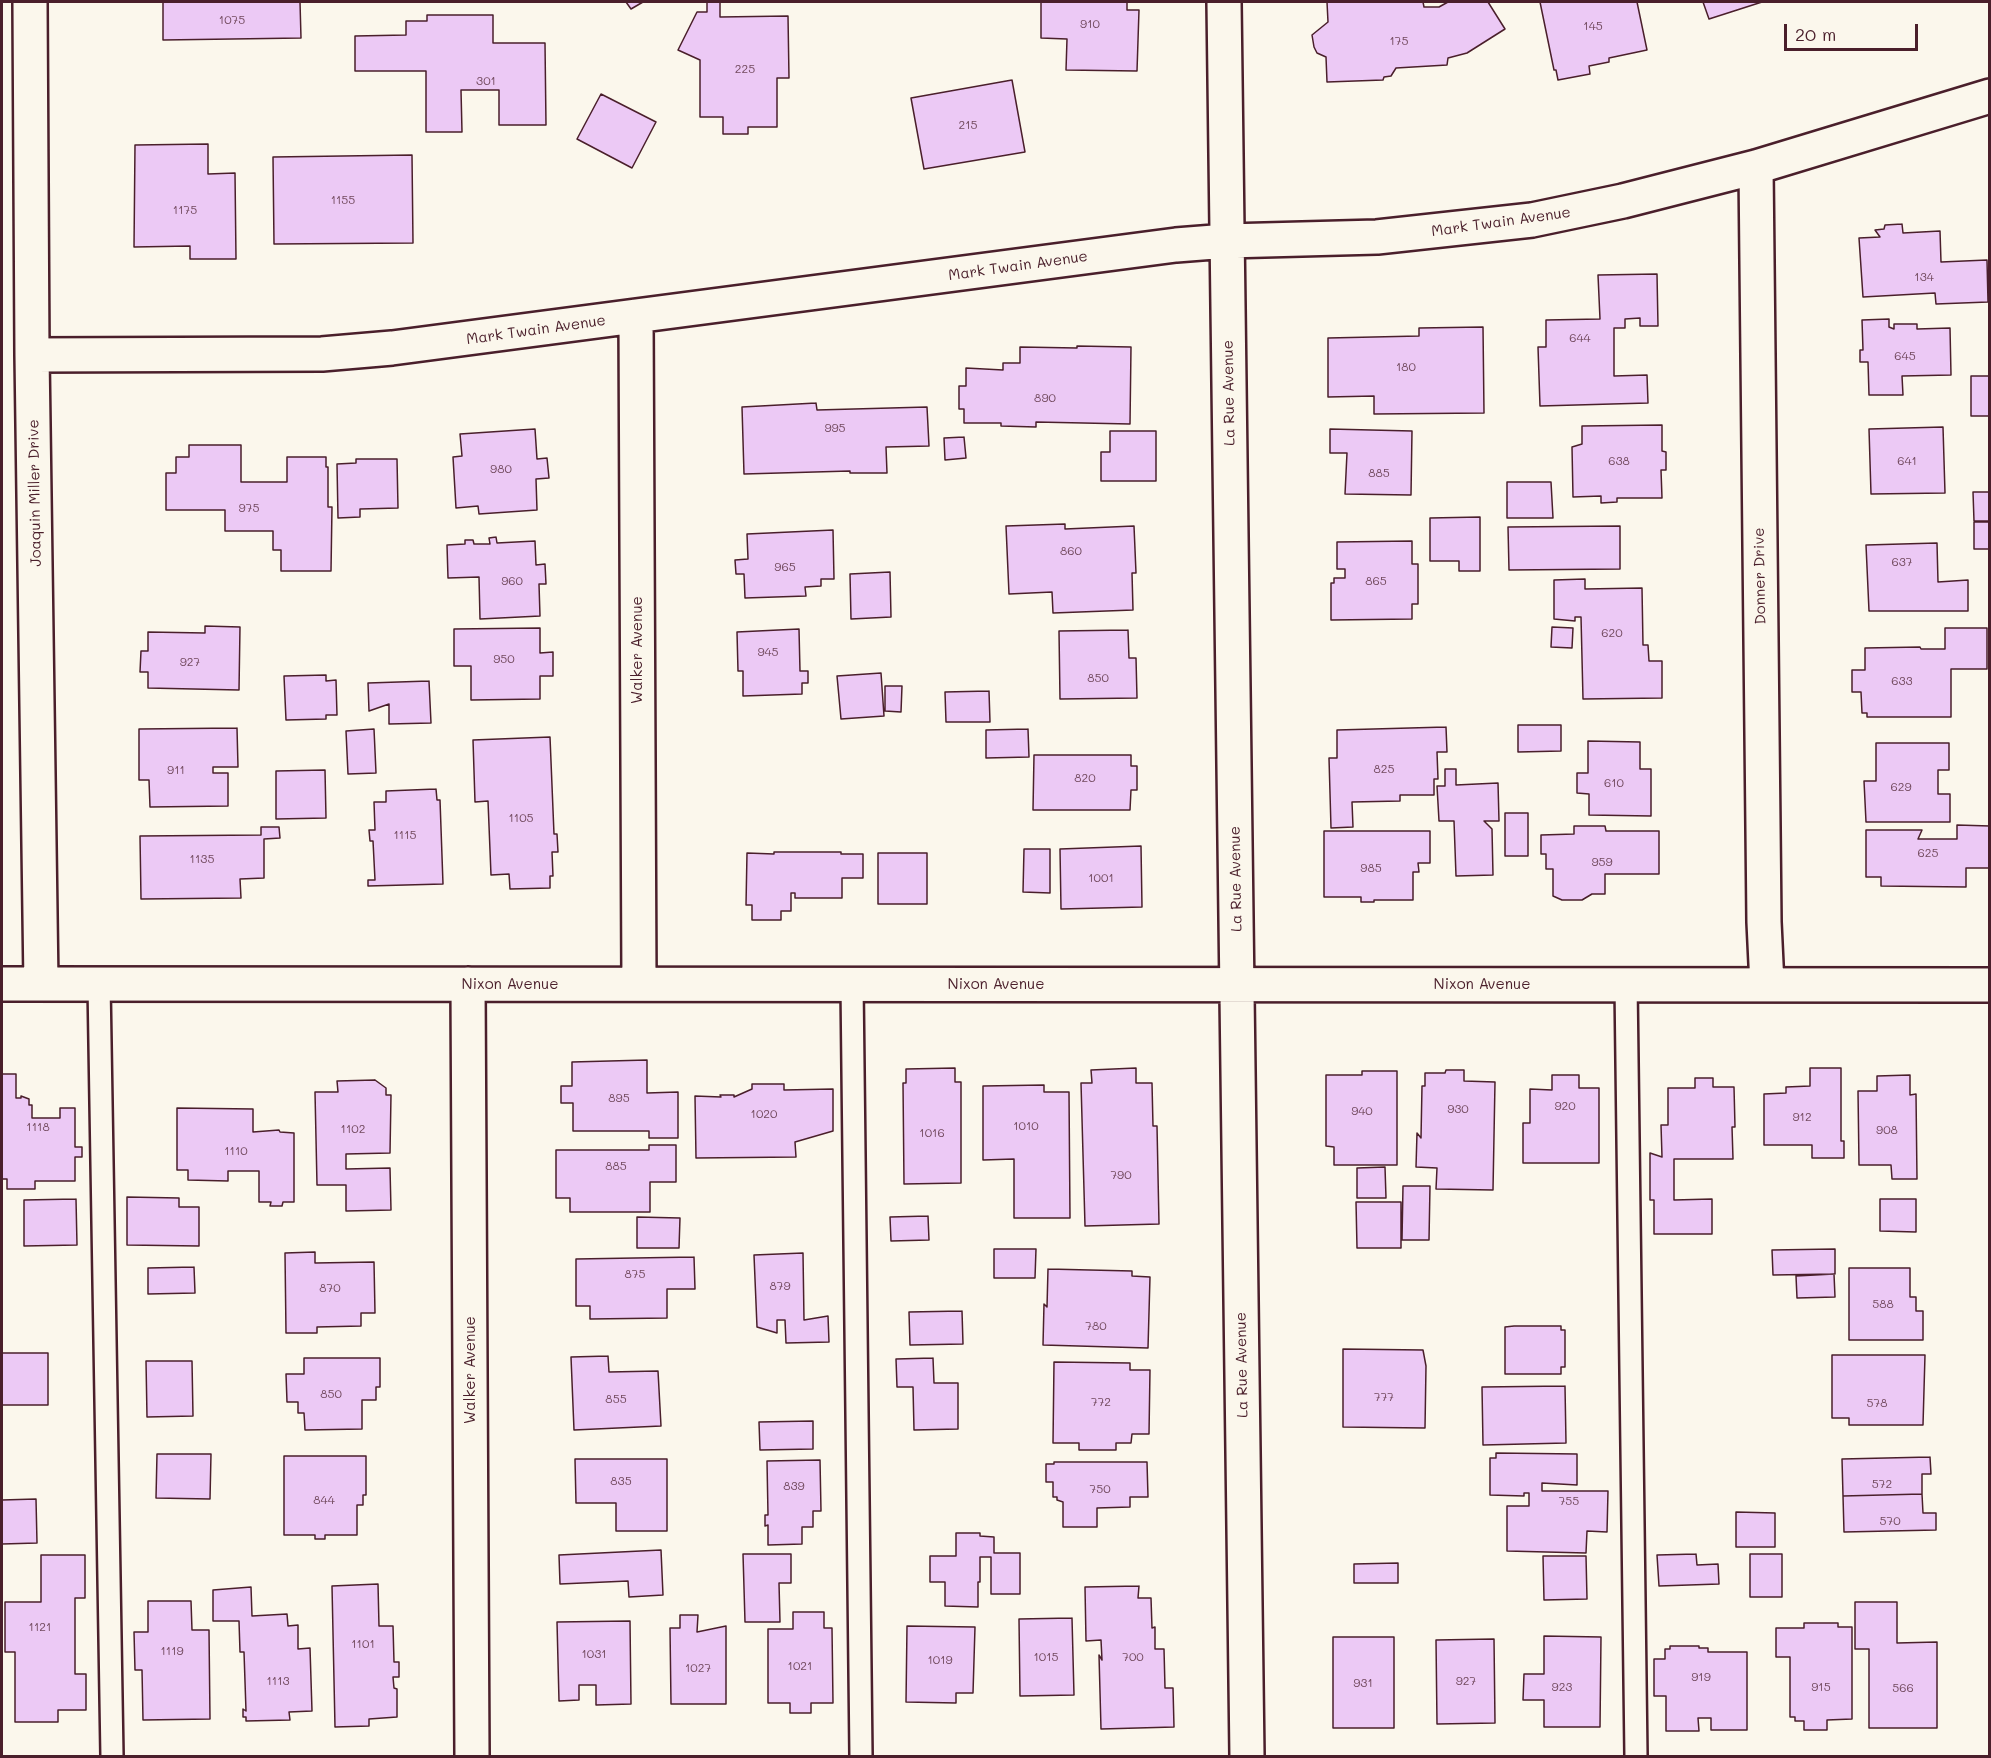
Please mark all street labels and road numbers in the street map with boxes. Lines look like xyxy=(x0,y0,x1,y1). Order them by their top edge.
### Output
street label: Mark Twain Avenue xyxy=(1430,203,1572,241)
street label: Mark Twain Avenue xyxy=(947,247,1089,285)
street label: Mark Twain Avenue xyxy=(465,311,607,349)
street label: La Rue Avenue xyxy=(1219,340,1239,446)
street label: Joaquin Miller Drive xyxy=(25,419,45,567)
street label: Donner Drive xyxy=(1750,527,1770,625)
street label: Walker Avenue xyxy=(628,596,646,704)
street label: La Rue Avenue xyxy=(1226,826,1246,932)
street label: Nixon Avenue xyxy=(461,975,559,993)
street label: Nixon Avenue xyxy=(947,975,1045,993)
street label: Nixon Avenue xyxy=(1433,975,1531,993)
street label: La Rue Avenue xyxy=(1232,1312,1252,1418)
street label: Walker Avenue xyxy=(461,1316,479,1424)

